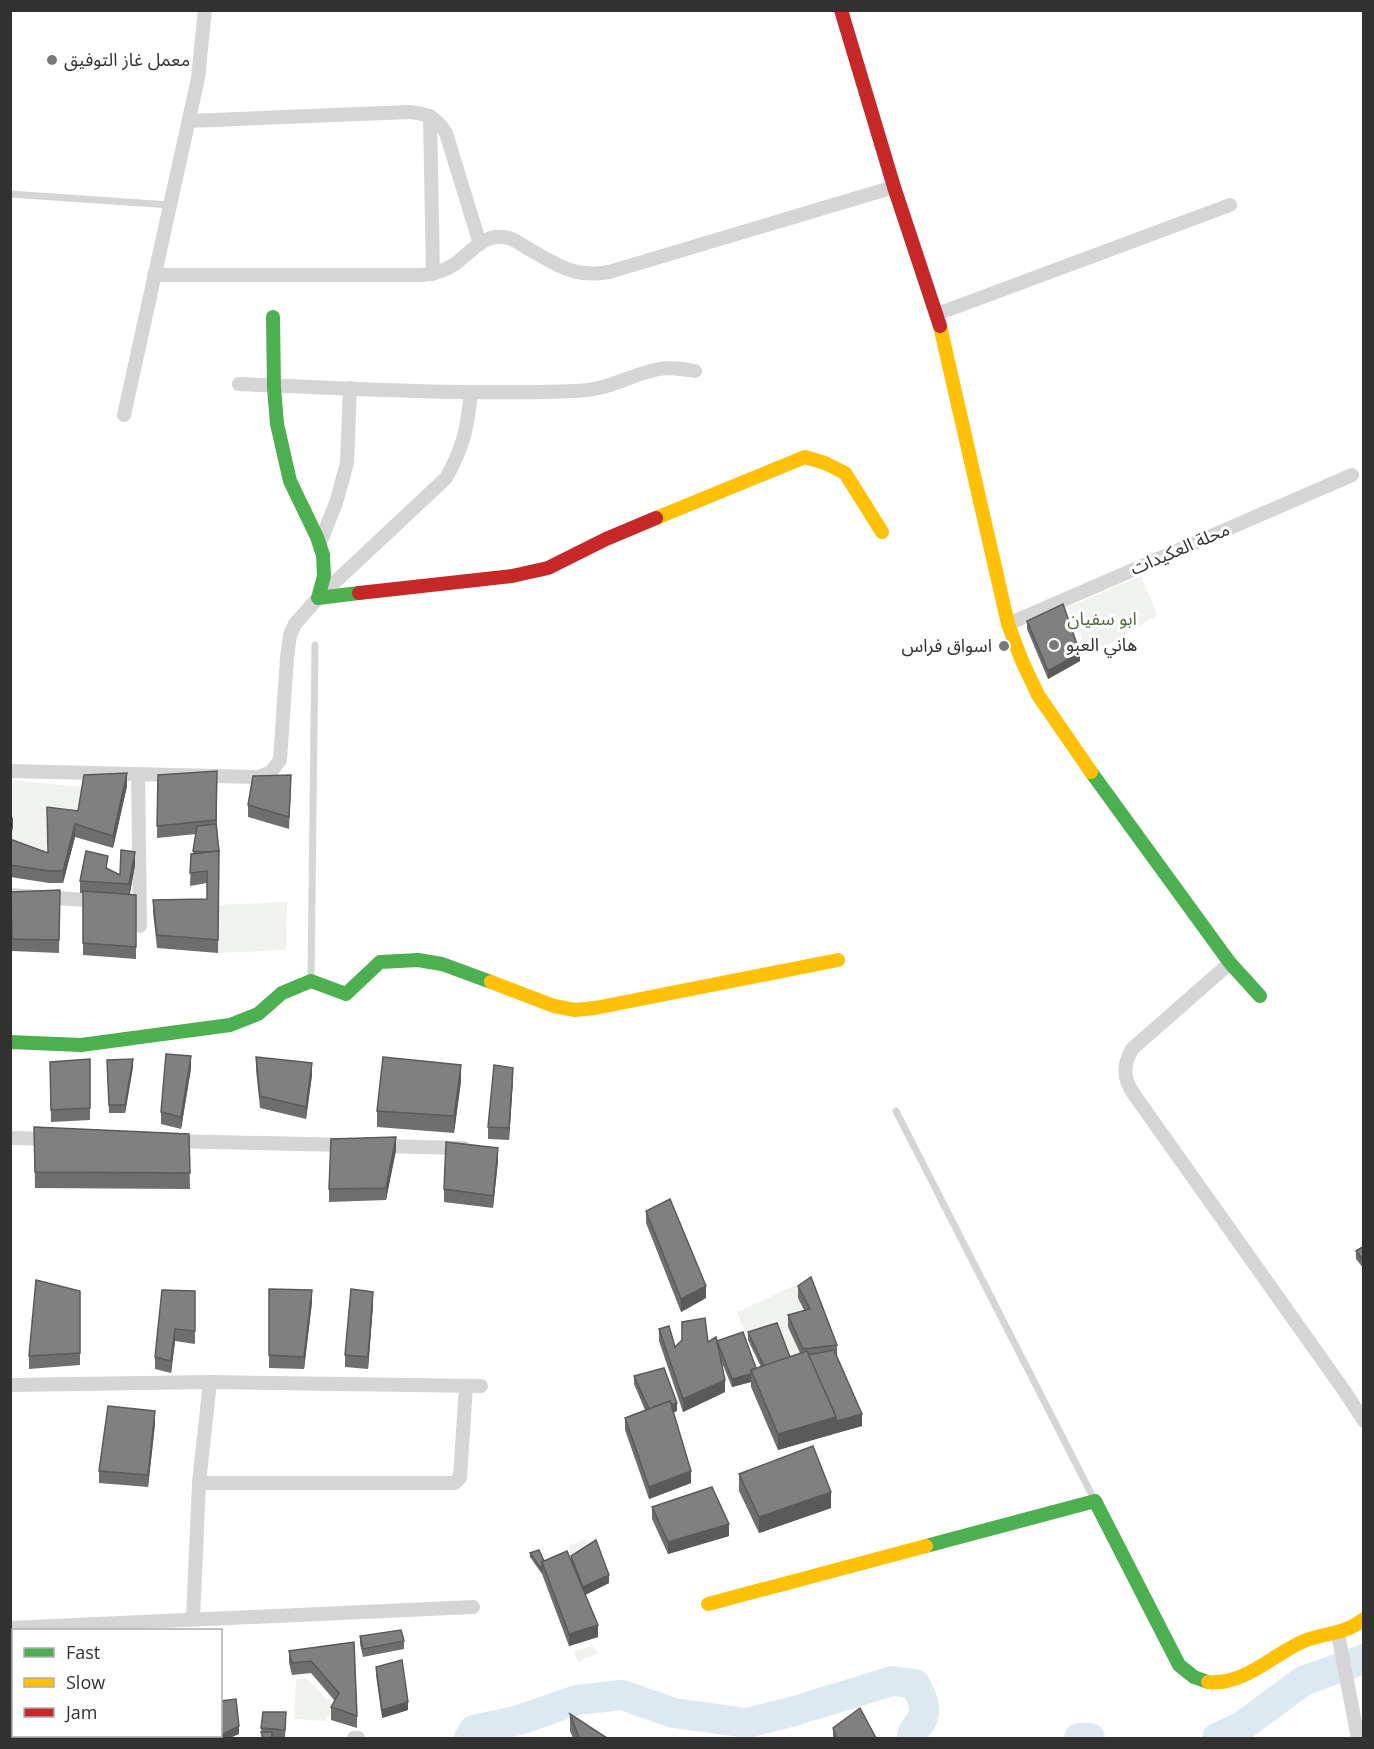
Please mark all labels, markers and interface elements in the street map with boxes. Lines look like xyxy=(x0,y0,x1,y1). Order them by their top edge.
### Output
place label: معمل غاز التوفيق xyxy=(64,47,190,71)
marker: معمل غاز التوفيق xyxy=(45,53,59,67)
street label: محلة العكيدات xyxy=(1126,516,1233,580)
park label: ابو سفيان xyxy=(1067,606,1137,630)
place label: هاني العبو xyxy=(1066,632,1137,658)
place label: اسواق فراس xyxy=(901,633,992,657)
marker: هاني العبو xyxy=(1047,638,1061,652)
marker: اسواق فراس xyxy=(997,639,1011,653)
legend xyxy=(12,1629,222,1737)
text: Fast xyxy=(66,1640,100,1664)
text: Slow xyxy=(66,1670,105,1694)
text: Jam xyxy=(64,1700,98,1724)

